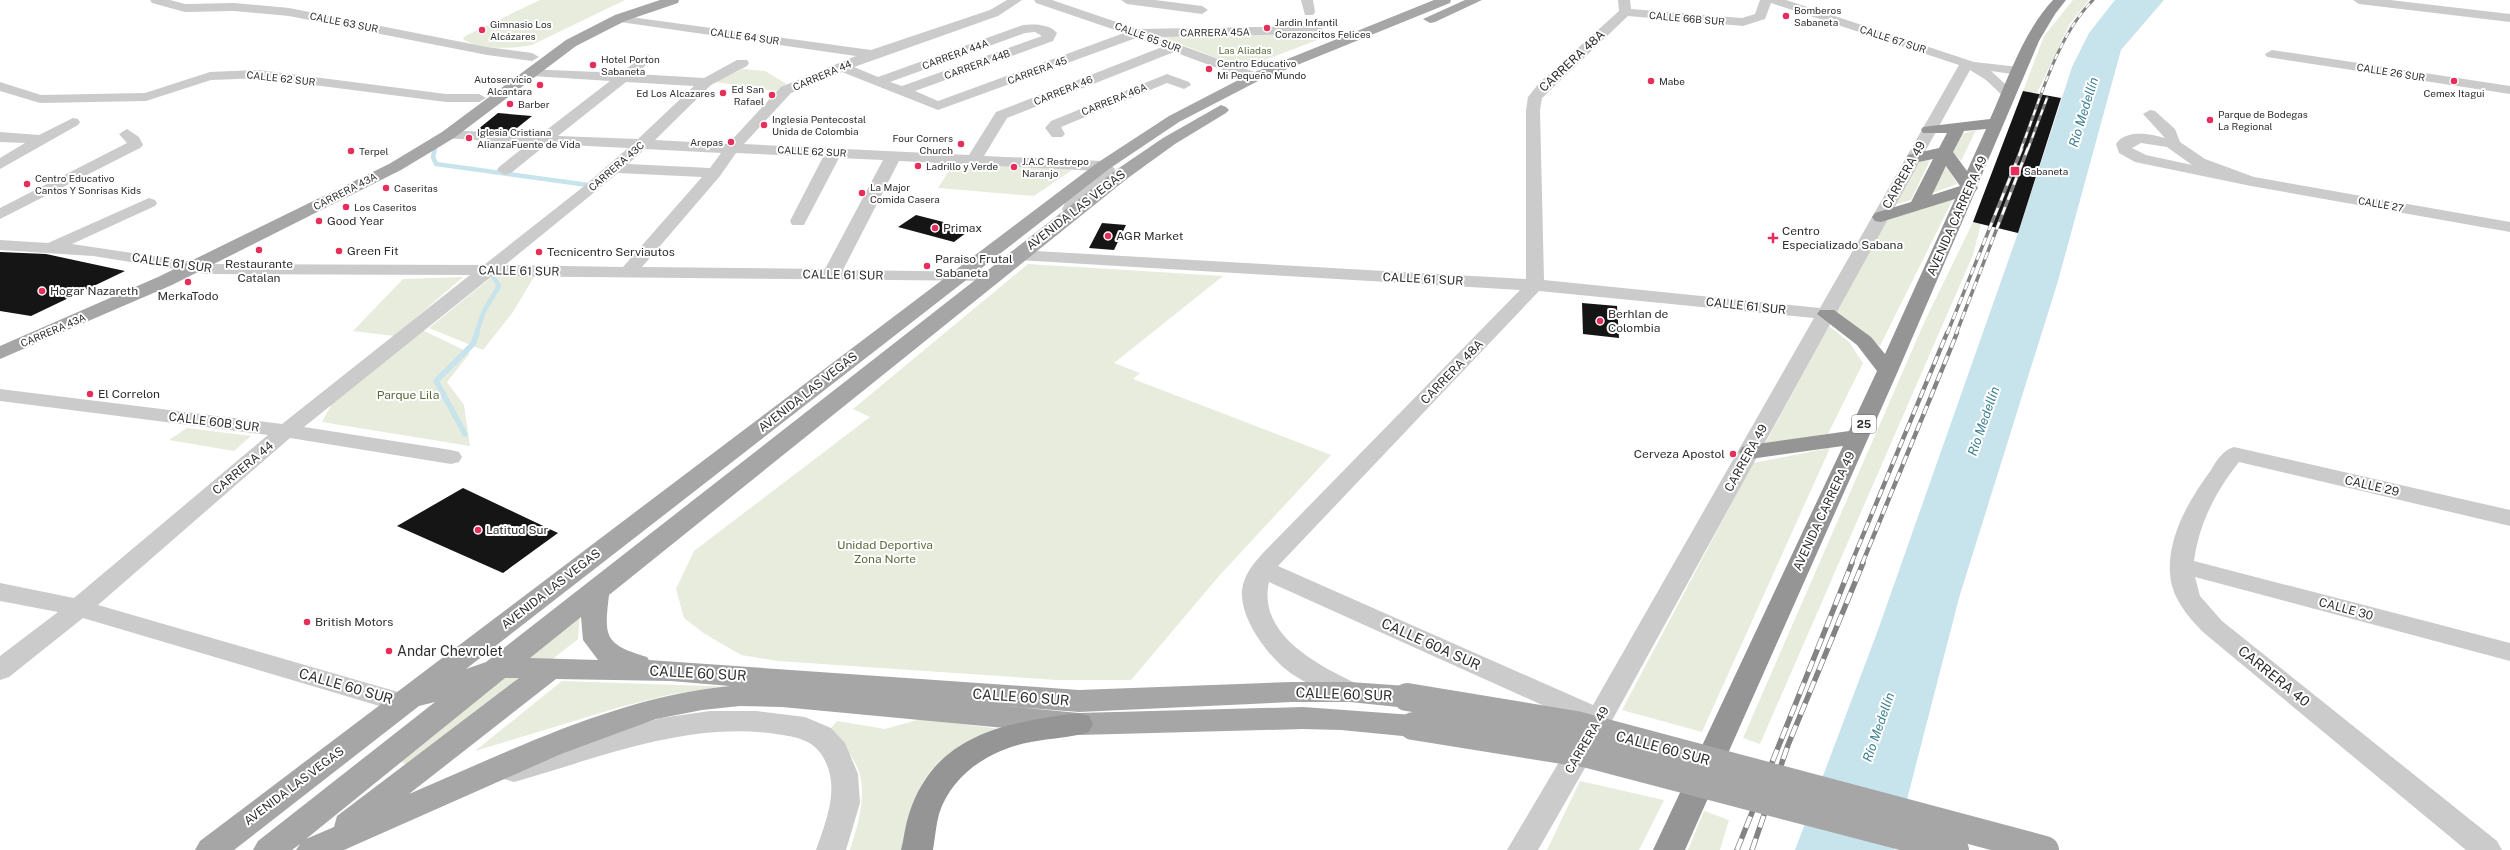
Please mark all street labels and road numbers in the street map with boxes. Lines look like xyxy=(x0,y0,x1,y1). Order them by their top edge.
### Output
street label: CALLE 63 SUR xyxy=(309,9,379,35)
street label: CALLE 66B SUR xyxy=(1649,9,1726,27)
street label: CALLE 65 SUR xyxy=(1113,19,1183,55)
street label: CALLE 67 SUR xyxy=(1858,23,1928,55)
street label: CALLE 64 SUR xyxy=(710,25,780,47)
street label: CARRERA 45A xyxy=(1180,25,1250,39)
street label: CARRERA 48A xyxy=(1537,27,1608,95)
street label: CARRERA 44A xyxy=(920,36,990,72)
street label: CARRERA 44B xyxy=(942,46,1012,81)
street label: CARRERA 45 xyxy=(1006,54,1068,86)
street label: CARRERA 44 xyxy=(791,57,853,93)
street label: CALLE 26 SUR xyxy=(2356,61,2426,83)
street label: CALLE 62 SUR xyxy=(246,68,316,88)
street label: CARRERA 46 xyxy=(1032,73,1094,107)
street label: CARRERA 46A xyxy=(1079,80,1149,118)
street label: CARRERA 43C xyxy=(586,139,646,193)
street label: CARRERA 49 xyxy=(1880,139,1928,211)
street label: CALLE 62 SUR xyxy=(777,143,847,159)
street label: AVENIDA CARRERA 49 xyxy=(1924,154,1990,278)
street label: AVENIDA LAS VEGAS xyxy=(1024,167,1128,253)
street label: CARRERA 43A xyxy=(311,170,379,212)
street label: CALLE 27 xyxy=(2357,194,2405,214)
street label: CALLE 61 SUR xyxy=(131,250,213,276)
street label: CALLE 61 SUR xyxy=(479,263,559,279)
street label: CALLE 61 SUR xyxy=(803,267,883,283)
street label: CALLE 61 SUR xyxy=(1382,270,1464,288)
street label: CALLE 61 SUR xyxy=(1705,295,1787,317)
street label: CARRERA 43A xyxy=(19,311,87,349)
street label: CARRERA 48A xyxy=(1418,337,1486,407)
street label: AVENIDA LAS VEGAS xyxy=(756,349,860,435)
street label: CALLE 60B SUR xyxy=(168,410,260,434)
road number: 25 xyxy=(1852,415,1876,433)
street label: CARRERA 49 xyxy=(1722,422,1770,494)
street label: CARRERA 44 xyxy=(210,438,277,497)
street label: AVENIDA CARRERA 49 xyxy=(1790,449,1858,573)
street label: CALLE 29 xyxy=(2343,473,2401,499)
street label: AVENIDA LAS VEGAS xyxy=(499,546,603,632)
street label: CALLE 30 xyxy=(2317,595,2375,623)
street label: CALLE 60A SUR xyxy=(1379,615,1483,673)
street label: CARRERA 40 xyxy=(2235,642,2313,710)
street label: CALLE 60 SUR xyxy=(649,662,747,684)
street label: CALLE 60 SUR xyxy=(297,665,395,707)
street label: CALLE 60 SUR xyxy=(1295,684,1393,704)
street label: CALLE 60 SUR xyxy=(972,686,1070,708)
street label: CARRERA 49 xyxy=(1562,704,1612,776)
street label: CALLE 60 SUR xyxy=(1614,728,1712,768)
street label: AVENIDA LAS VEGAS xyxy=(241,744,347,828)

